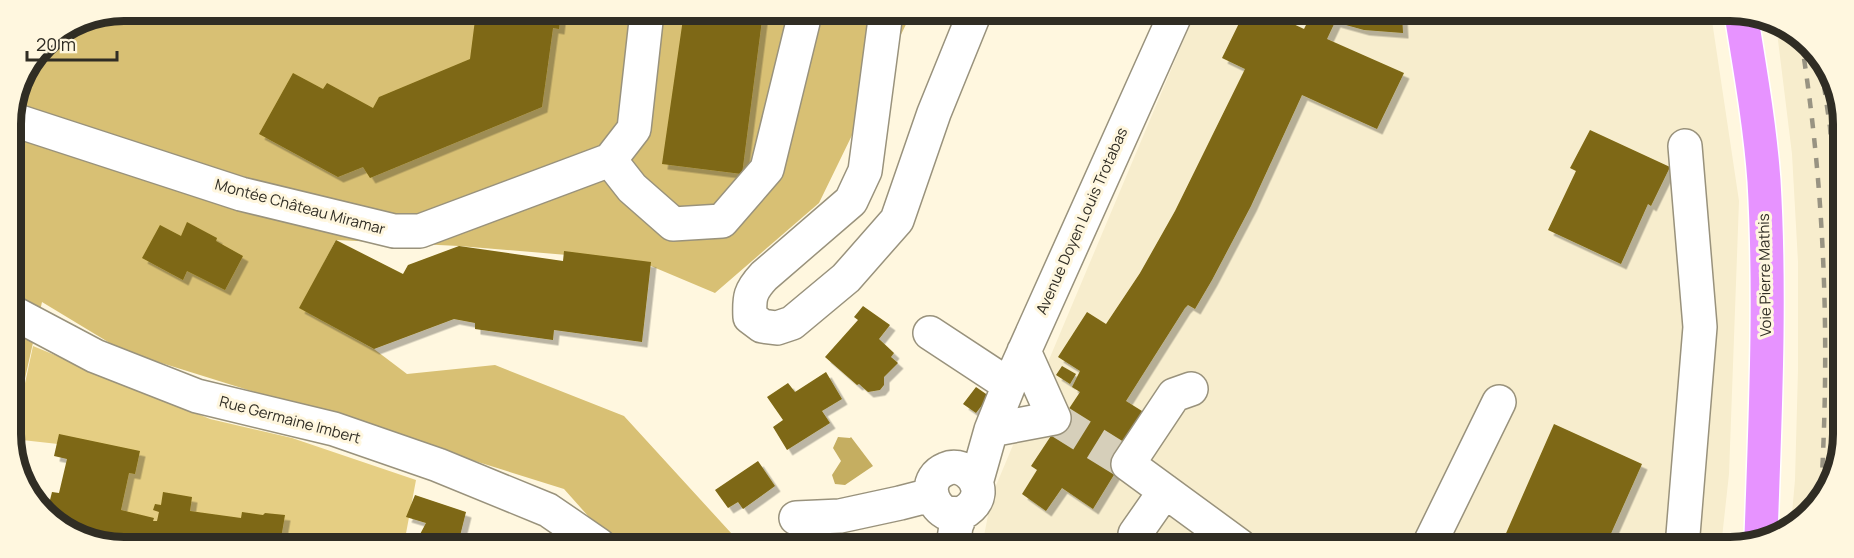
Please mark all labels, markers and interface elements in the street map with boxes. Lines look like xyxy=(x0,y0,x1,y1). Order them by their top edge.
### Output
scale bar xyxy=(27,24,117,62)
text: 20 m xyxy=(36,32,76,56)
street label: Avenue Doyen Louis Trotabas xyxy=(1031,124,1132,318)
street label: Montée Château Miramar xyxy=(213,174,388,240)
street label: Voie Pierre Mathis xyxy=(1753,213,1776,337)
street label: Rue Germaine Imbert xyxy=(217,391,363,448)

